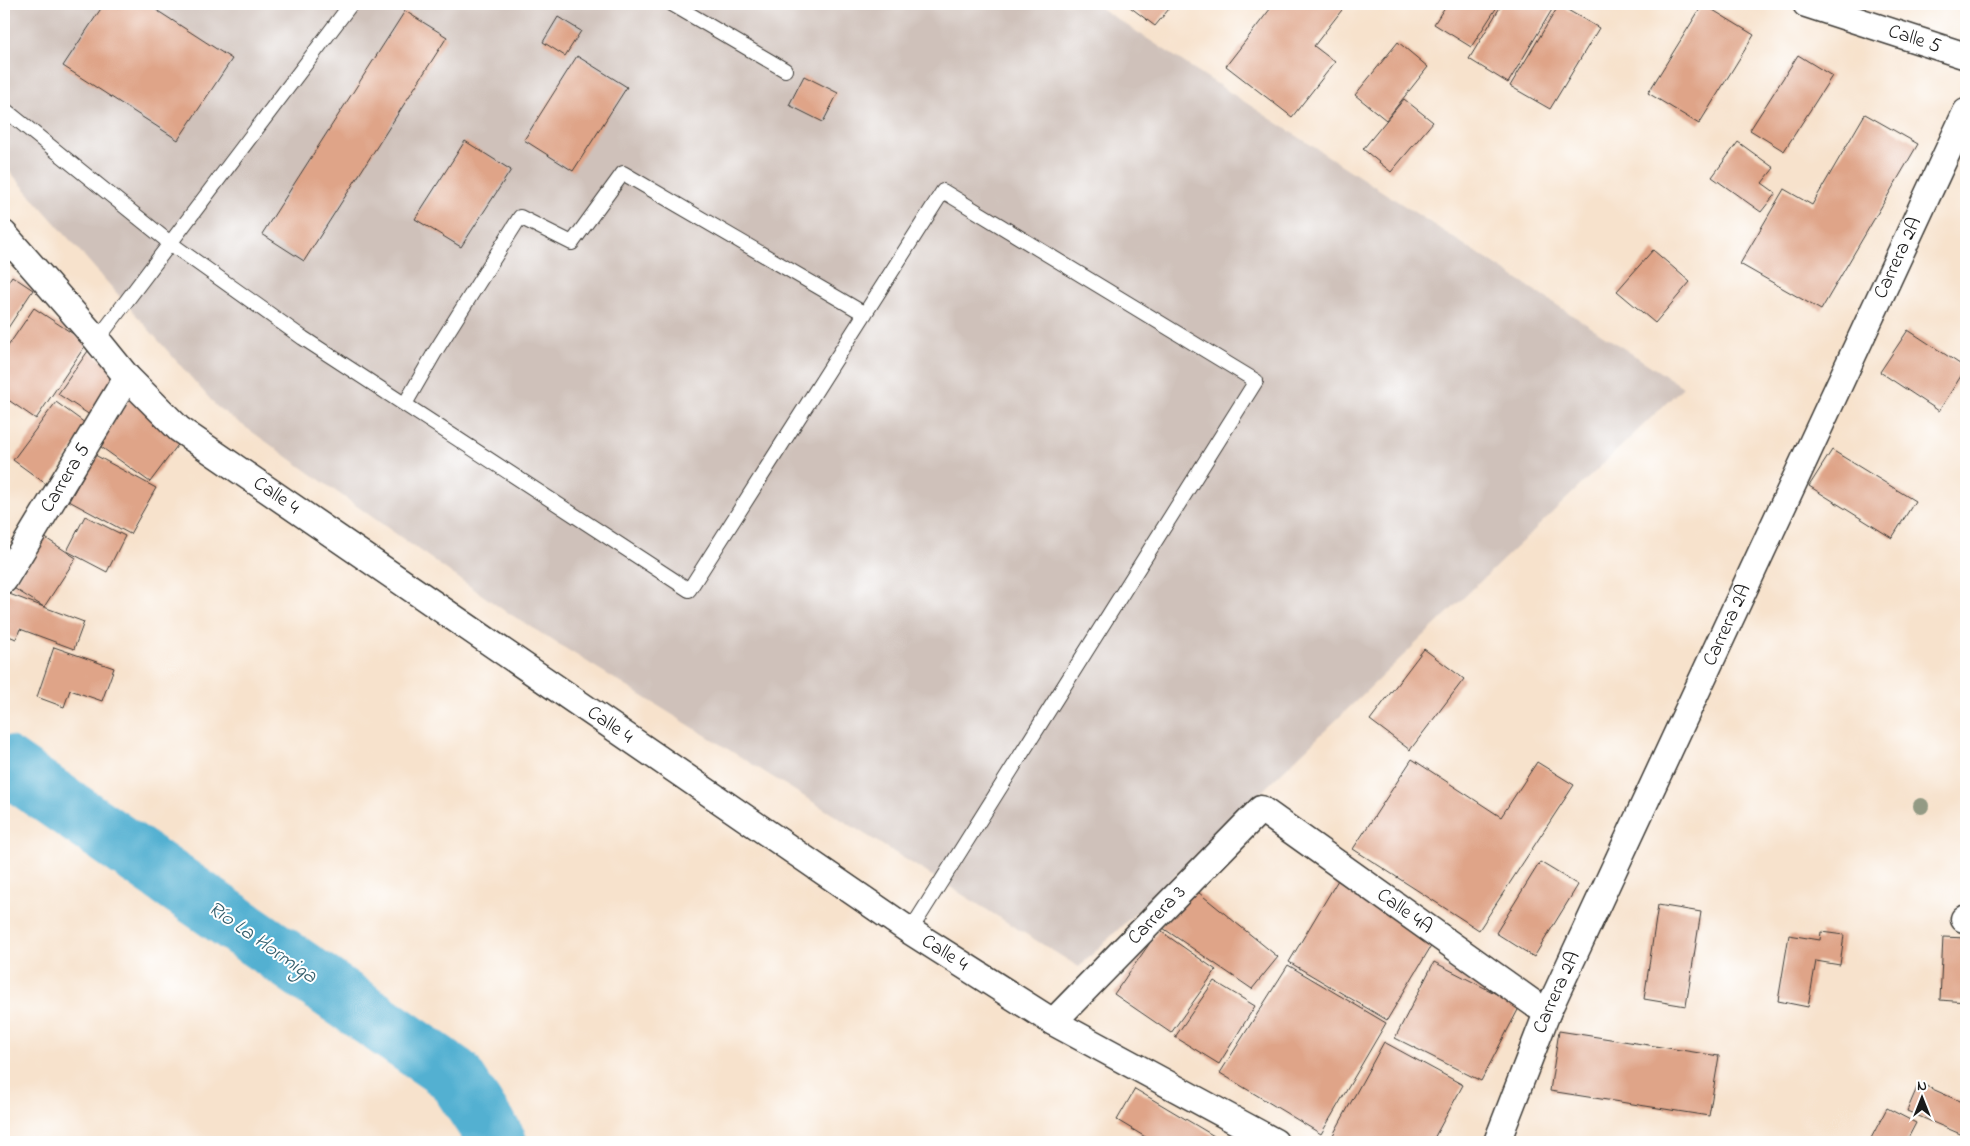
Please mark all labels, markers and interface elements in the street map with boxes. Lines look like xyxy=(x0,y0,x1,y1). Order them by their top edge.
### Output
street label: Calle 5 xyxy=(1884,17,1945,61)
street label: Carrera 2A xyxy=(1867,212,1930,304)
street label: Carrera 5 xyxy=(33,438,98,519)
street label: Calle 4 xyxy=(247,469,305,522)
street label: Carrera 2A xyxy=(1696,579,1759,671)
street label: Calle 4 xyxy=(581,699,639,751)
street label: Carrera 3 xyxy=(1121,879,1193,952)
street label: Calle 4A xyxy=(1370,881,1439,941)
water label: Río La Hormiga xyxy=(201,894,323,993)
street label: Calle 4 xyxy=(915,927,974,979)
street label: Carrera 2A xyxy=(1526,947,1588,1038)
north arrow xyxy=(1898,1074,1948,1124)
text: N xyxy=(1917,1076,1927,1097)

